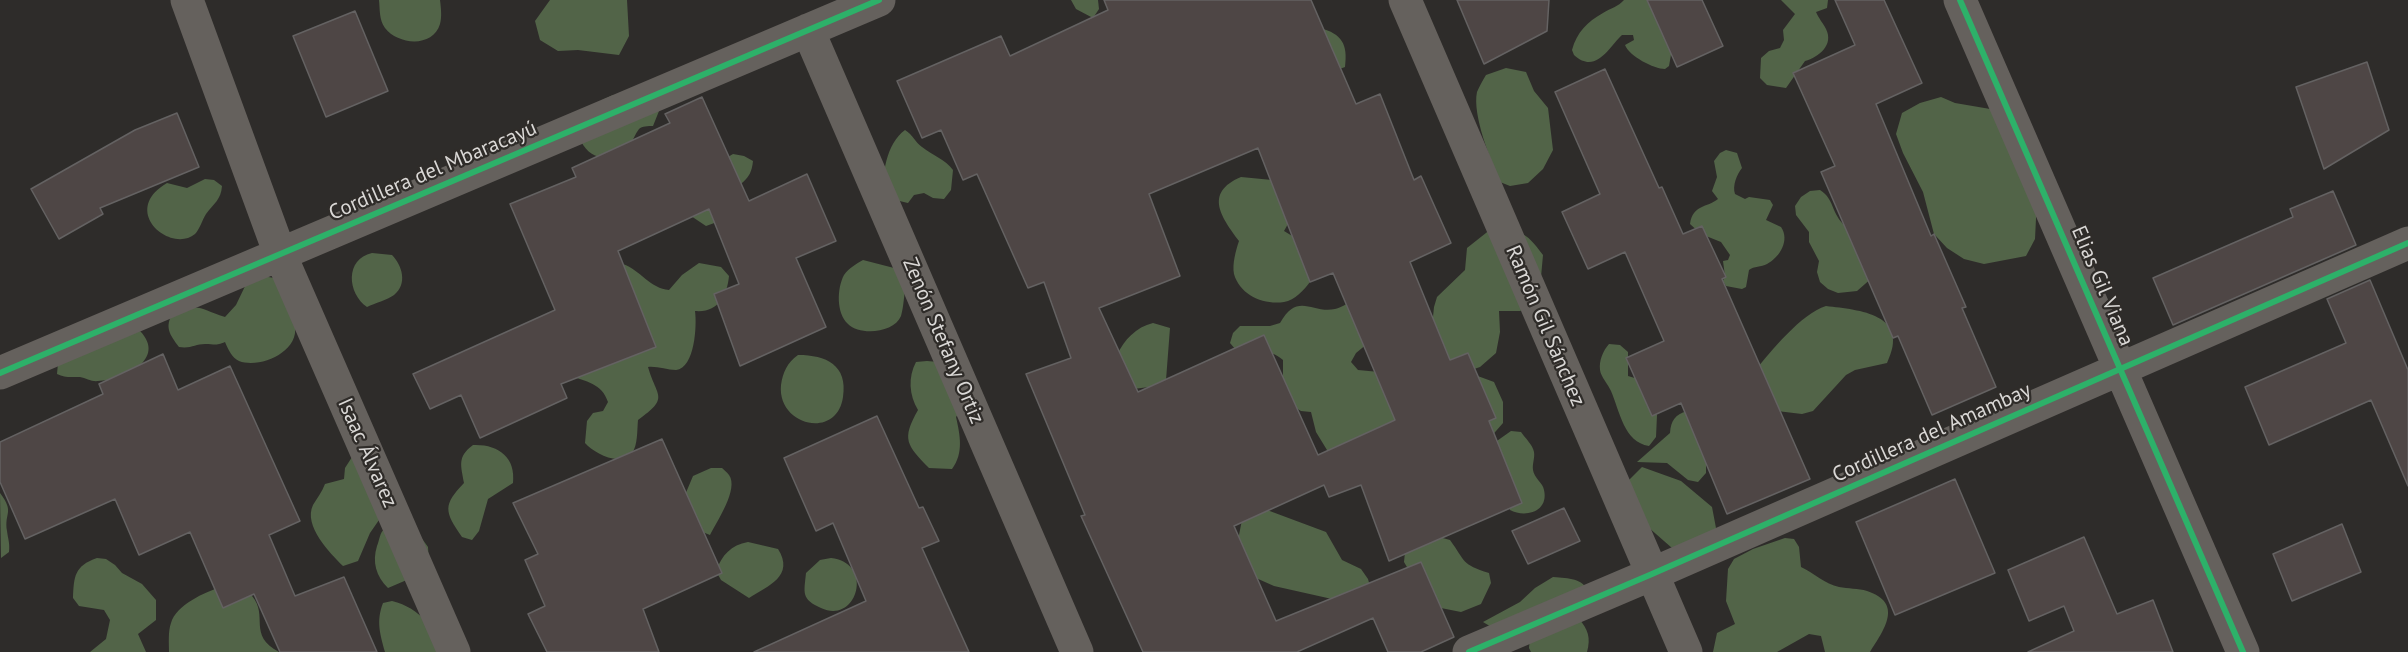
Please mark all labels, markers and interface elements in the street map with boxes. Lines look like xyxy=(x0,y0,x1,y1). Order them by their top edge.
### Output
street label: Cordillera del Mbaracayú xyxy=(325,116,541,226)
street label: Elias Gil Viana xyxy=(2065,222,2139,350)
street label: Ramón Gil Sánchez xyxy=(1500,242,1590,410)
street label: Zenón Stefany Ortiz xyxy=(897,254,989,428)
street label: Cordillera del Amambay xyxy=(1829,378,2035,488)
street label: Isaac Álvarez xyxy=(332,395,402,511)

